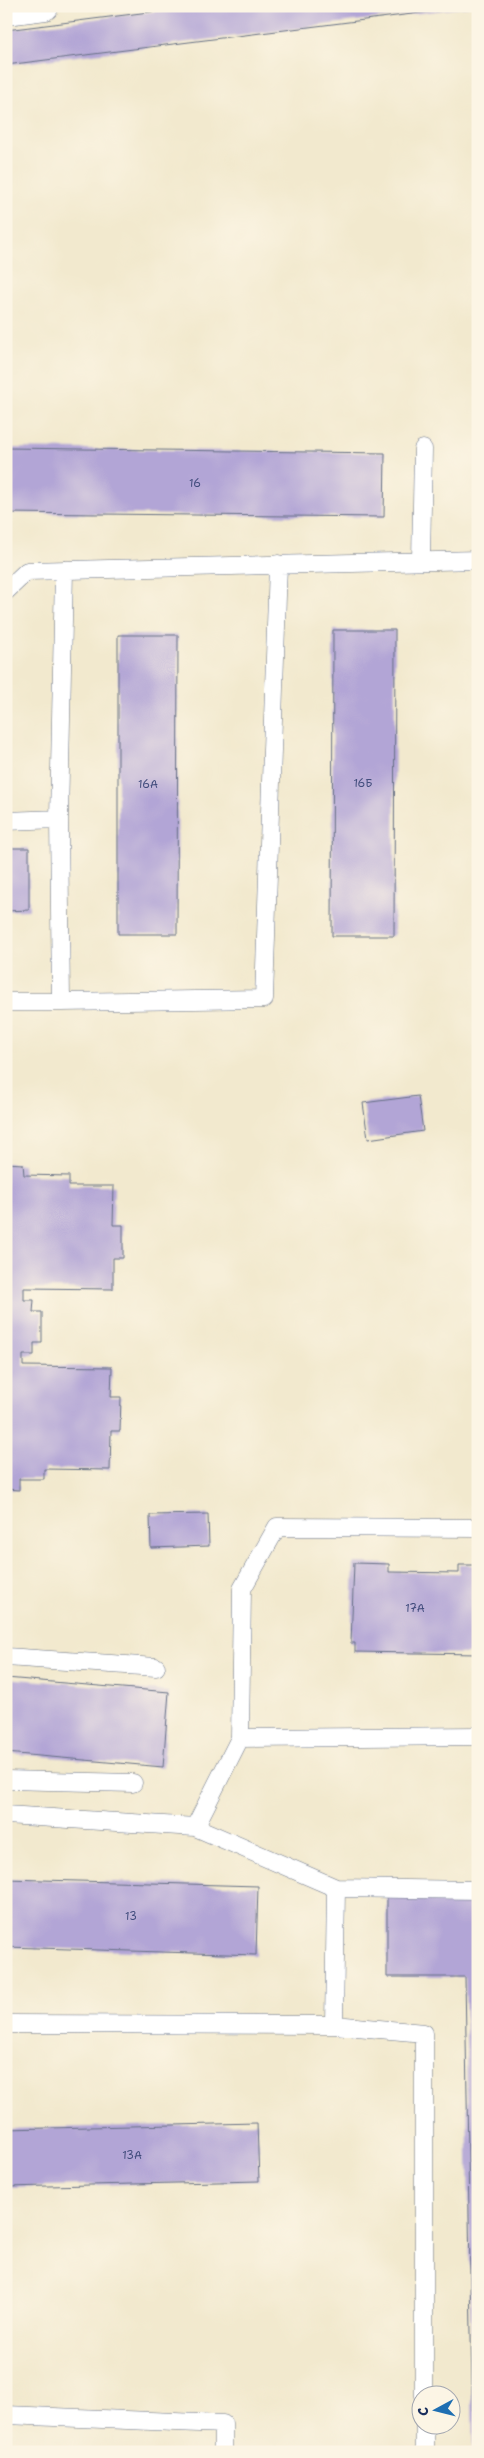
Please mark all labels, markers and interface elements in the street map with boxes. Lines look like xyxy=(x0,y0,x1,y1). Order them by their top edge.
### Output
house number: 16 xyxy=(189,476,201,491)
house number: 16Б xyxy=(353,776,373,791)
house number: 16А xyxy=(138,777,158,792)
house number: 17А xyxy=(405,1601,425,1616)
house number: 13 xyxy=(125,1909,137,1924)
house number: 13А xyxy=(122,2148,142,2163)
north arrow xyxy=(412,2386,462,2436)
text: С xyxy=(414,2406,433,2417)

